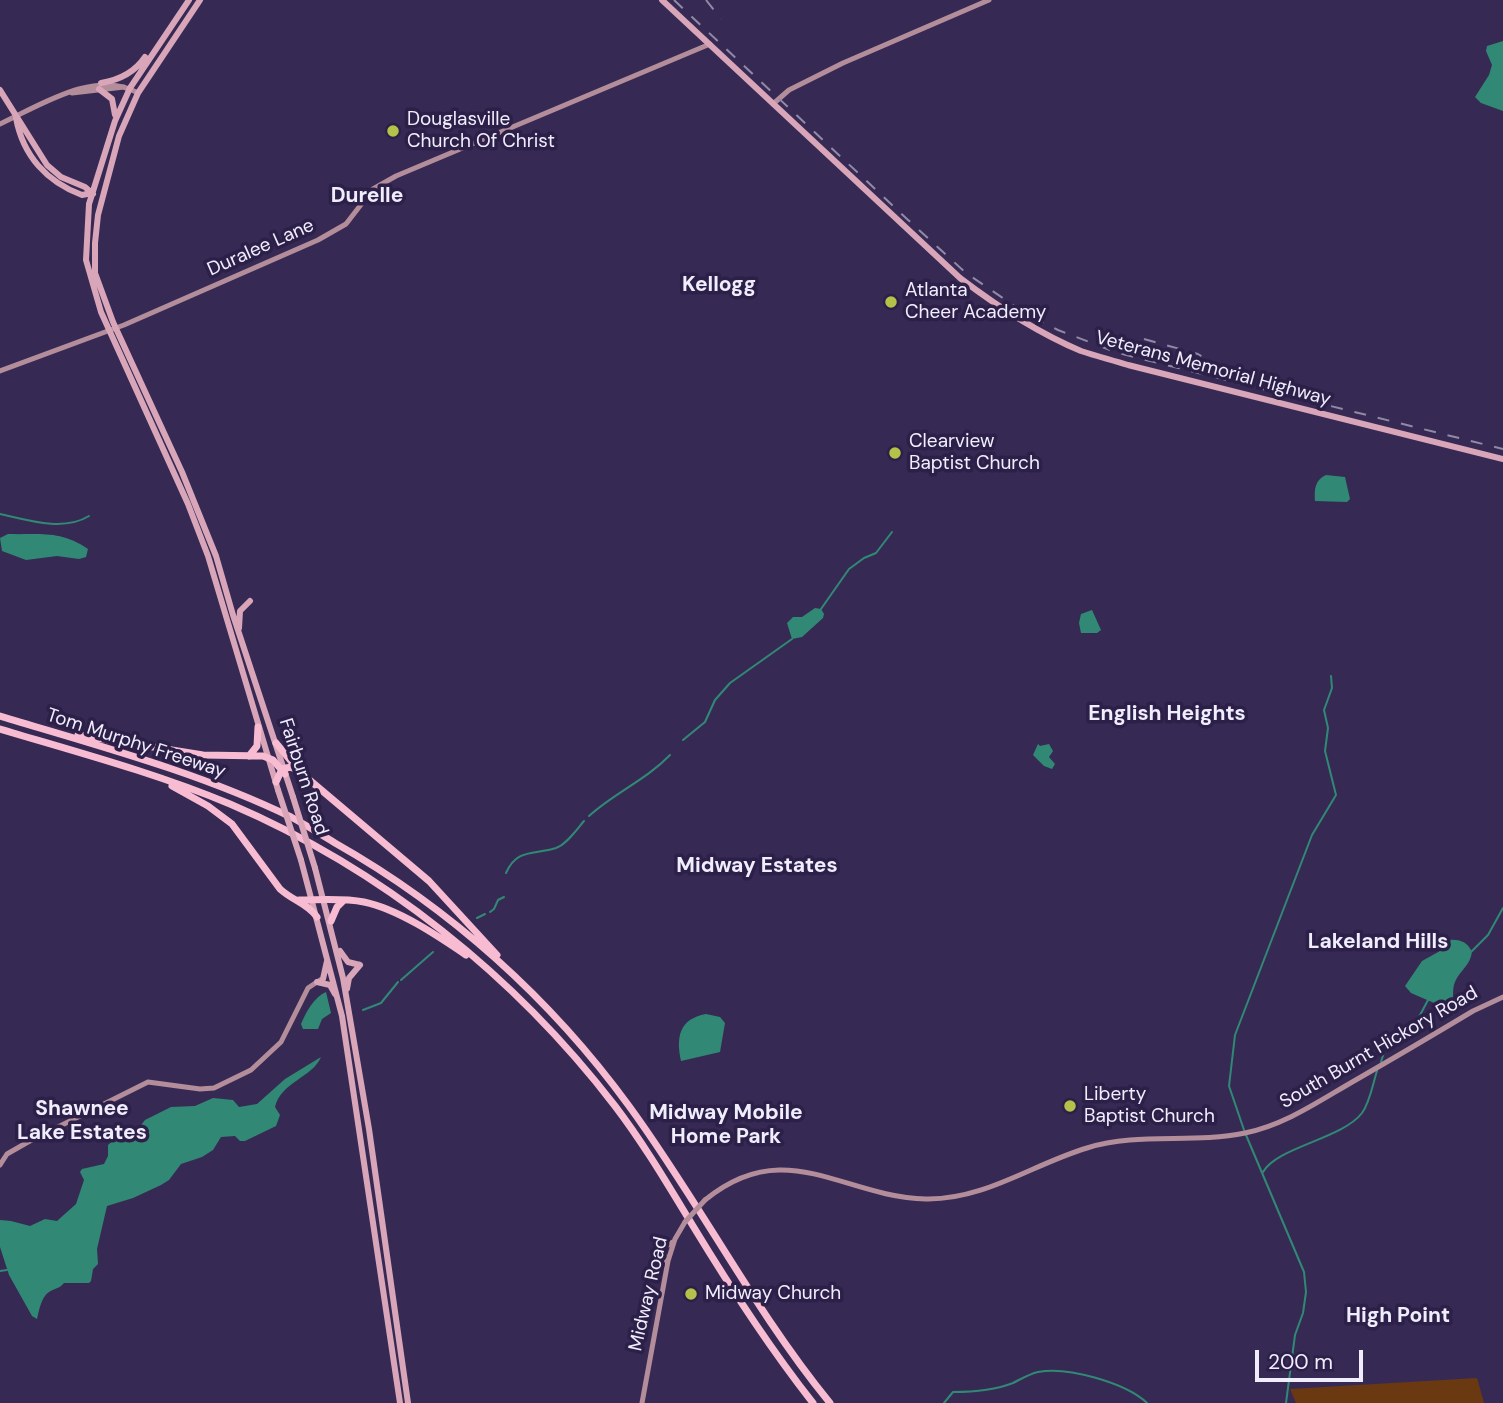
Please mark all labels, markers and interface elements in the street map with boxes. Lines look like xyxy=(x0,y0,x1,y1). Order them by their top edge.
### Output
place label: Douglasville Church Of Christ xyxy=(407,109,555,153)
marker: Douglasville Church Of Christ xyxy=(385,123,401,139)
district label: Durelle xyxy=(331,183,403,209)
street label: Duralee Lane xyxy=(204,214,318,282)
district label: Kellogg xyxy=(682,272,756,298)
place label: Atlanta Cheer Academy xyxy=(905,280,1046,324)
marker: Atlanta Cheer Academy xyxy=(883,294,899,310)
street label: Veterans Memorial Highway xyxy=(1093,327,1333,411)
place label: Clearview Baptist Church xyxy=(909,431,1040,475)
marker: Clearview Baptist Church xyxy=(887,445,903,461)
district label: English Heights xyxy=(1088,701,1246,727)
street label: Tom Murphy Freeway xyxy=(44,704,228,784)
street label: Fairburn Road xyxy=(273,716,333,838)
district label: Midway Estates xyxy=(676,853,838,879)
district label: Lakeland Hills xyxy=(1308,929,1448,955)
street label: South Burnt Hickory Road xyxy=(1276,982,1482,1114)
place label: Liberty Baptist Church xyxy=(1084,1084,1215,1128)
district label: Shawnee Lake Estates xyxy=(17,1096,147,1146)
marker: Liberty Baptist Church xyxy=(1062,1098,1078,1114)
district label: Midway Mobile Home Park xyxy=(649,1100,803,1150)
street label: Midway Road xyxy=(625,1235,673,1353)
place label: Midway Church xyxy=(705,1283,841,1305)
marker: Midway Church xyxy=(683,1286,699,1302)
district label: High Point xyxy=(1346,1303,1450,1329)
scale bar xyxy=(1258,1336,1366,1380)
text: 200 m xyxy=(1268,1348,1333,1376)

